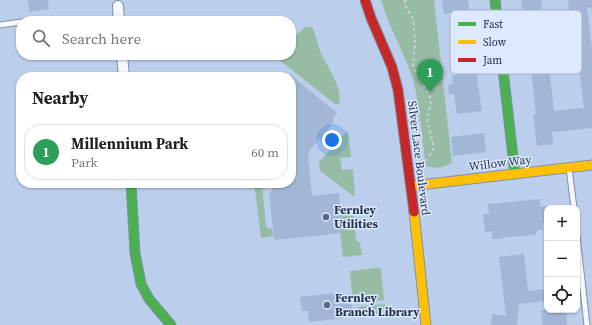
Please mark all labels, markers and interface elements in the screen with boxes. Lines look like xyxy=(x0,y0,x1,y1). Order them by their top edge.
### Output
legend xyxy=(450,10,582,74)
search box xyxy=(16,16,296,60)
text: Fast xyxy=(483,17,503,32)
icon: search xyxy=(30,27,52,49)
text: Search here xyxy=(62,28,141,49)
text: Slow xyxy=(483,35,507,50)
text: Jam xyxy=(482,53,502,68)
pin: 1 xyxy=(417,59,443,92)
text: Nearby xyxy=(32,86,88,110)
street label: Silver Lace Boulevard xyxy=(404,100,434,216)
your location xyxy=(322,130,342,150)
text: Millennium Park xyxy=(71,133,188,154)
text: 1 xyxy=(42,144,50,161)
text: 60 m xyxy=(251,144,279,161)
street label: Willow Way xyxy=(468,151,533,175)
text: Park xyxy=(71,154,98,171)
place label: Fernley Utilities xyxy=(334,202,378,232)
map controls xyxy=(544,205,580,313)
button: + xyxy=(544,205,580,241)
marker: Fernley Utilities xyxy=(321,212,331,222)
button: − xyxy=(544,241,580,277)
button: locate xyxy=(544,277,580,313)
place label: Fernley Branch Library xyxy=(335,290,420,320)
marker: Fernley Branch Library xyxy=(322,300,332,310)

